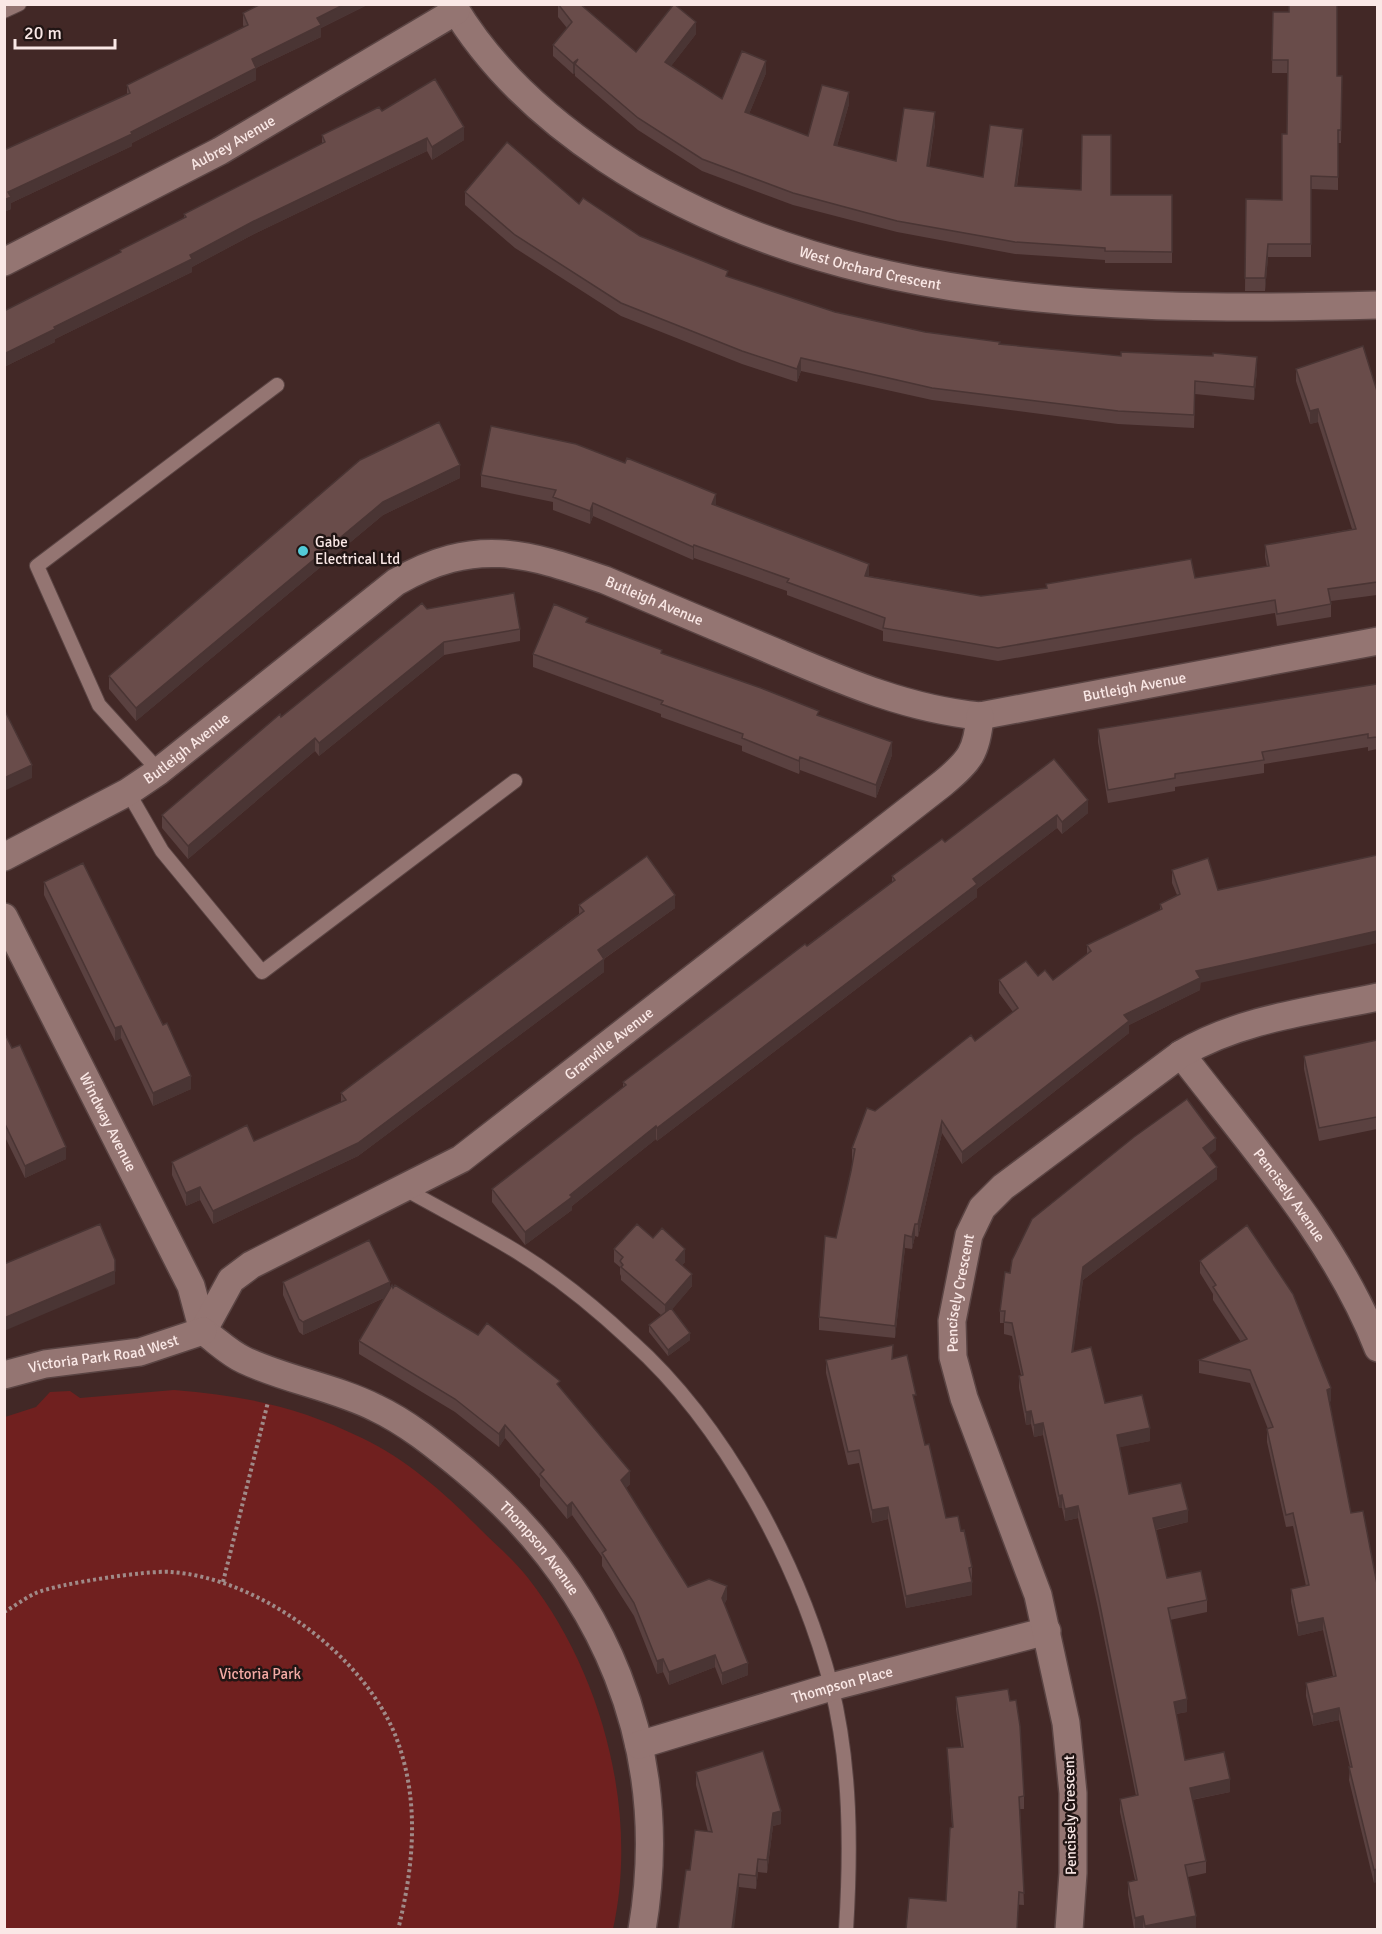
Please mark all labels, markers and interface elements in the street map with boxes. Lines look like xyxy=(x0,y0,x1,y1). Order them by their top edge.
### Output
scale bar xyxy=(15,12,116,50)
text: 20 m xyxy=(24,22,62,44)
street label: Aubrey Avenue xyxy=(187,111,278,174)
street label: West Orchard Crescent xyxy=(797,242,943,294)
place label: Gabe Electrical Ltd xyxy=(315,533,400,568)
marker: Gabe Electrical Ltd xyxy=(296,544,310,558)
street label: Butleigh Avenue xyxy=(602,572,706,629)
street label: Butleigh Avenue xyxy=(1081,668,1188,705)
street label: Butleigh Avenue xyxy=(140,709,233,788)
street label: Granville Avenue xyxy=(561,1003,657,1084)
street label: Windway Avenue xyxy=(75,1070,140,1175)
street label: Pencisely Avenue xyxy=(1250,1145,1329,1245)
street label: Pencisely Crescent xyxy=(943,1232,978,1353)
street label: Victoria Park Road West xyxy=(26,1331,181,1377)
street label: Thompson Avenue xyxy=(496,1497,583,1599)
street label: Thompson Place xyxy=(789,1662,895,1707)
park label: Victoria Park xyxy=(219,1665,302,1683)
street label: Pencisely Crescent xyxy=(1060,1755,1080,1875)

